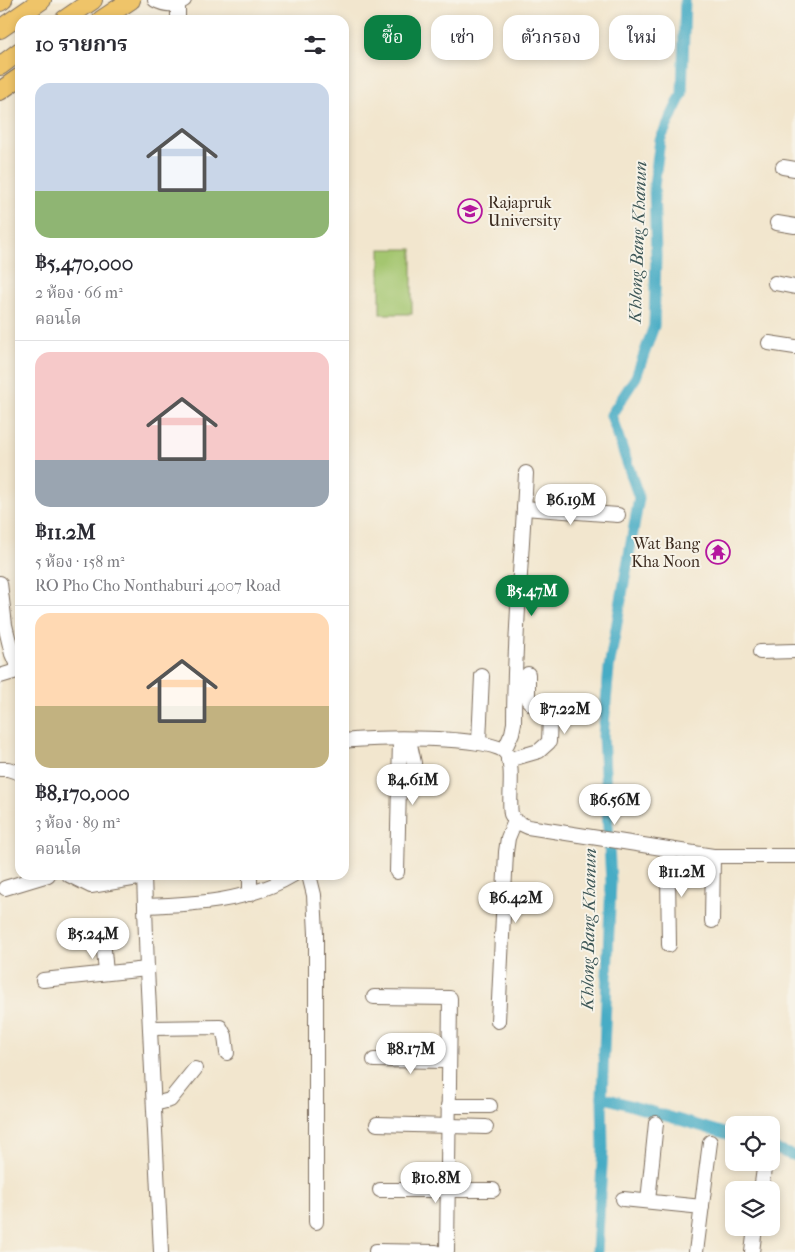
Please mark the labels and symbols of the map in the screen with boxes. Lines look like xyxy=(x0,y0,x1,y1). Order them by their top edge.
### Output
water label: Khlong Bang Khanun xyxy=(625,161,651,325)
place label: Rajapruk University xyxy=(488,193,562,230)
school or university icon: Rajapruk University xyxy=(457,198,483,224)
pin: ฿6.19M xyxy=(530,484,612,526)
place label: Wat Bang Kha Noon xyxy=(631,534,701,571)
temple icon: Wat Bang Kha Noon xyxy=(705,539,731,565)
pin: ฿5.47M xyxy=(491,574,573,617)
pin: ฿7.22M xyxy=(524,692,606,735)
pin: ฿4.61M xyxy=(372,764,454,806)
pin: ฿6.56M xyxy=(574,784,656,826)
water label: Khlong Bang Khanun xyxy=(577,848,601,1012)
pin: ฿11.2M xyxy=(641,856,723,898)
pin: ฿6.42M xyxy=(475,882,557,924)
pin: ฿5.24M xyxy=(52,918,134,960)
pin: ฿8.17M xyxy=(370,1032,452,1075)
pin: ฿10.8M xyxy=(395,1162,477,1204)

